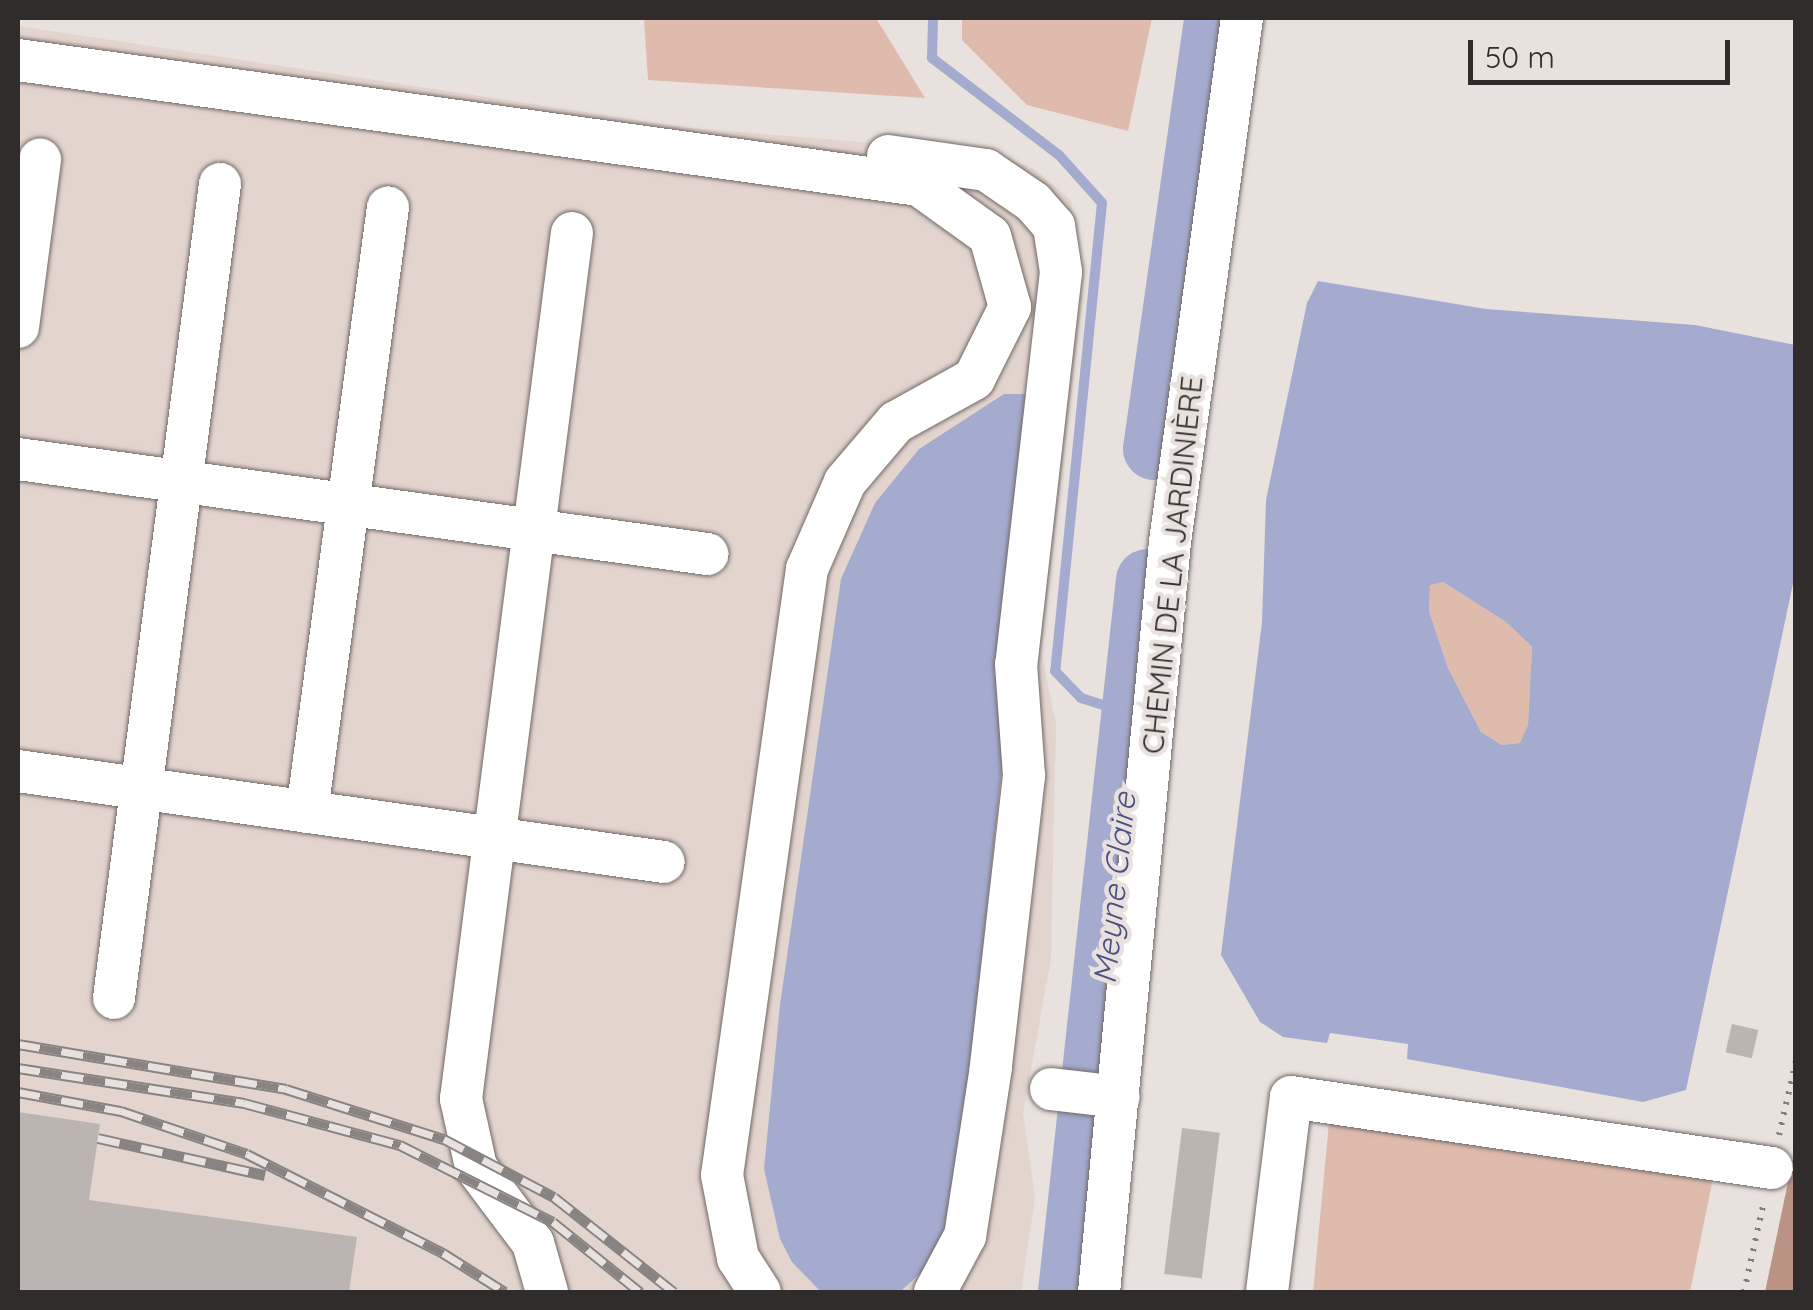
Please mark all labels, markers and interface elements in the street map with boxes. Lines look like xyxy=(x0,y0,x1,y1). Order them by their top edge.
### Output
scale bar xyxy=(1473,20,1736,82)
text: 50 m xyxy=(1485,38,1555,76)
street label: CHEMIN DE LA JARDINIÈRE xyxy=(1134,374,1210,756)
water label: Meyne Claire xyxy=(1085,790,1143,986)

